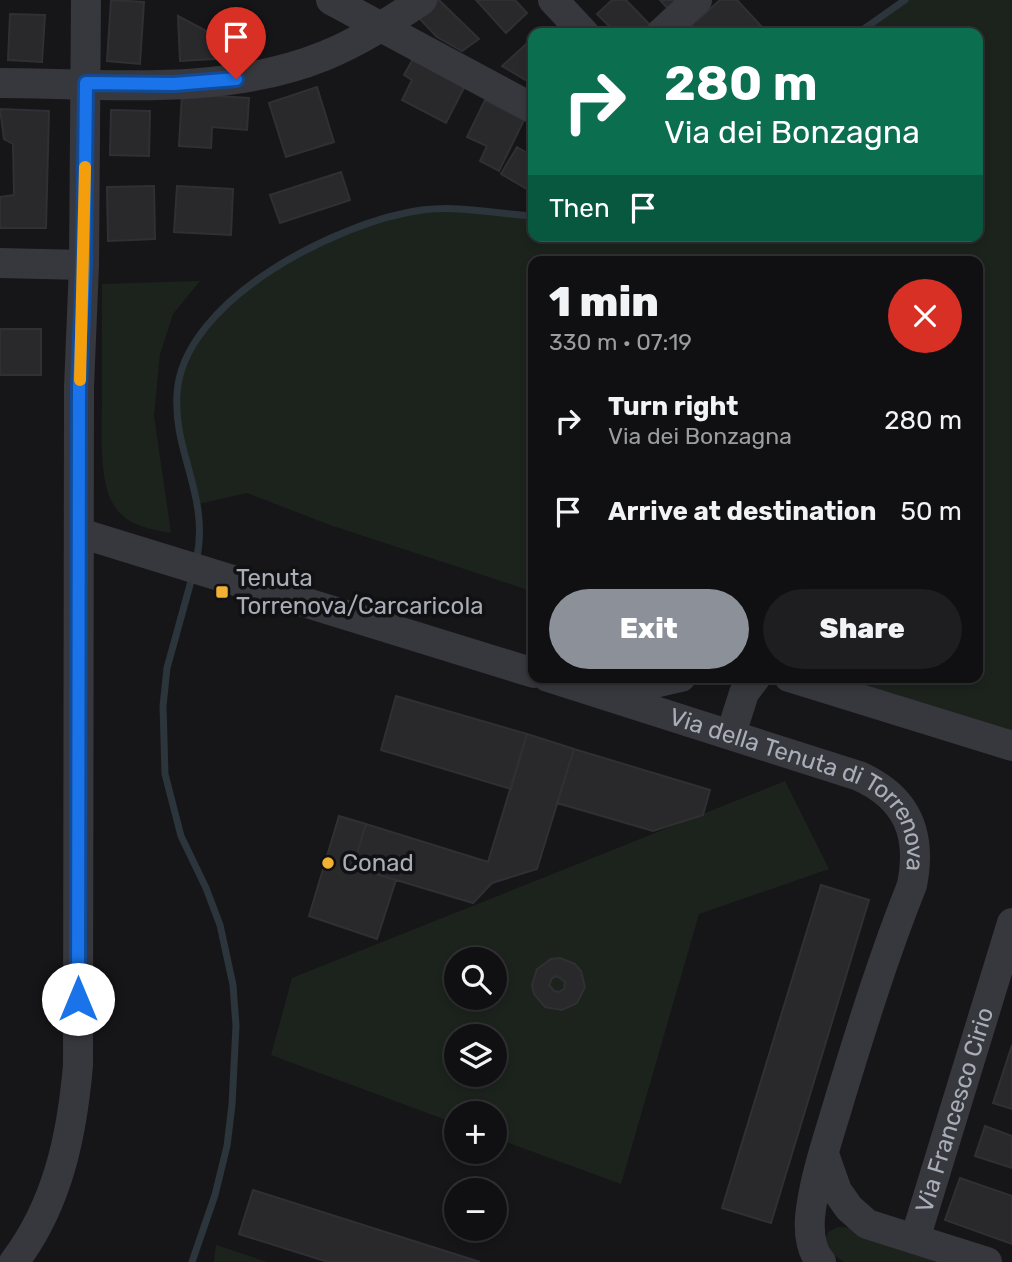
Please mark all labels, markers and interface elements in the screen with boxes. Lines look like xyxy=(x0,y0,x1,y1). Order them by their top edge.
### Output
pin xyxy=(206,7,266,79)
icon: arrive xyxy=(217,18,255,56)
text: 280 m xyxy=(664,54,818,112)
icon: right xyxy=(549,56,640,147)
text: Via dei Bonzagna xyxy=(664,113,920,151)
icon: arrive xyxy=(624,189,662,227)
text: Then xyxy=(549,193,610,224)
text: 1 min xyxy=(549,277,659,327)
button: close xyxy=(888,279,962,353)
text: 330 m · 07:19 xyxy=(549,328,692,356)
text: Turn right xyxy=(608,391,738,422)
icon: right xyxy=(549,402,587,440)
text: 280 m xyxy=(884,405,962,436)
text: Via dei Bonzagna xyxy=(608,422,792,450)
icon: arrive xyxy=(549,493,587,531)
text: Arrive at destination xyxy=(608,496,876,527)
text: 50 m xyxy=(901,496,962,527)
place label: Tenuta Torrenova/Carcaricola xyxy=(236,564,483,620)
marker: Tenuta Torrenova/Carcaricola xyxy=(214,584,230,600)
button: Exit xyxy=(549,589,749,669)
button: Share xyxy=(763,589,962,669)
street label: Via della Tenuta di Torrenova xyxy=(666,703,929,872)
place label: Conad xyxy=(342,849,414,877)
marker: Conad xyxy=(320,855,336,871)
map controls xyxy=(444,947,507,1241)
button: search xyxy=(444,947,507,1010)
position arrow xyxy=(41,962,115,1036)
street label: Via Francesco Cirio xyxy=(910,1004,999,1216)
button: layers xyxy=(444,1024,507,1087)
button: + xyxy=(444,1101,507,1164)
button: − xyxy=(444,1178,507,1241)

